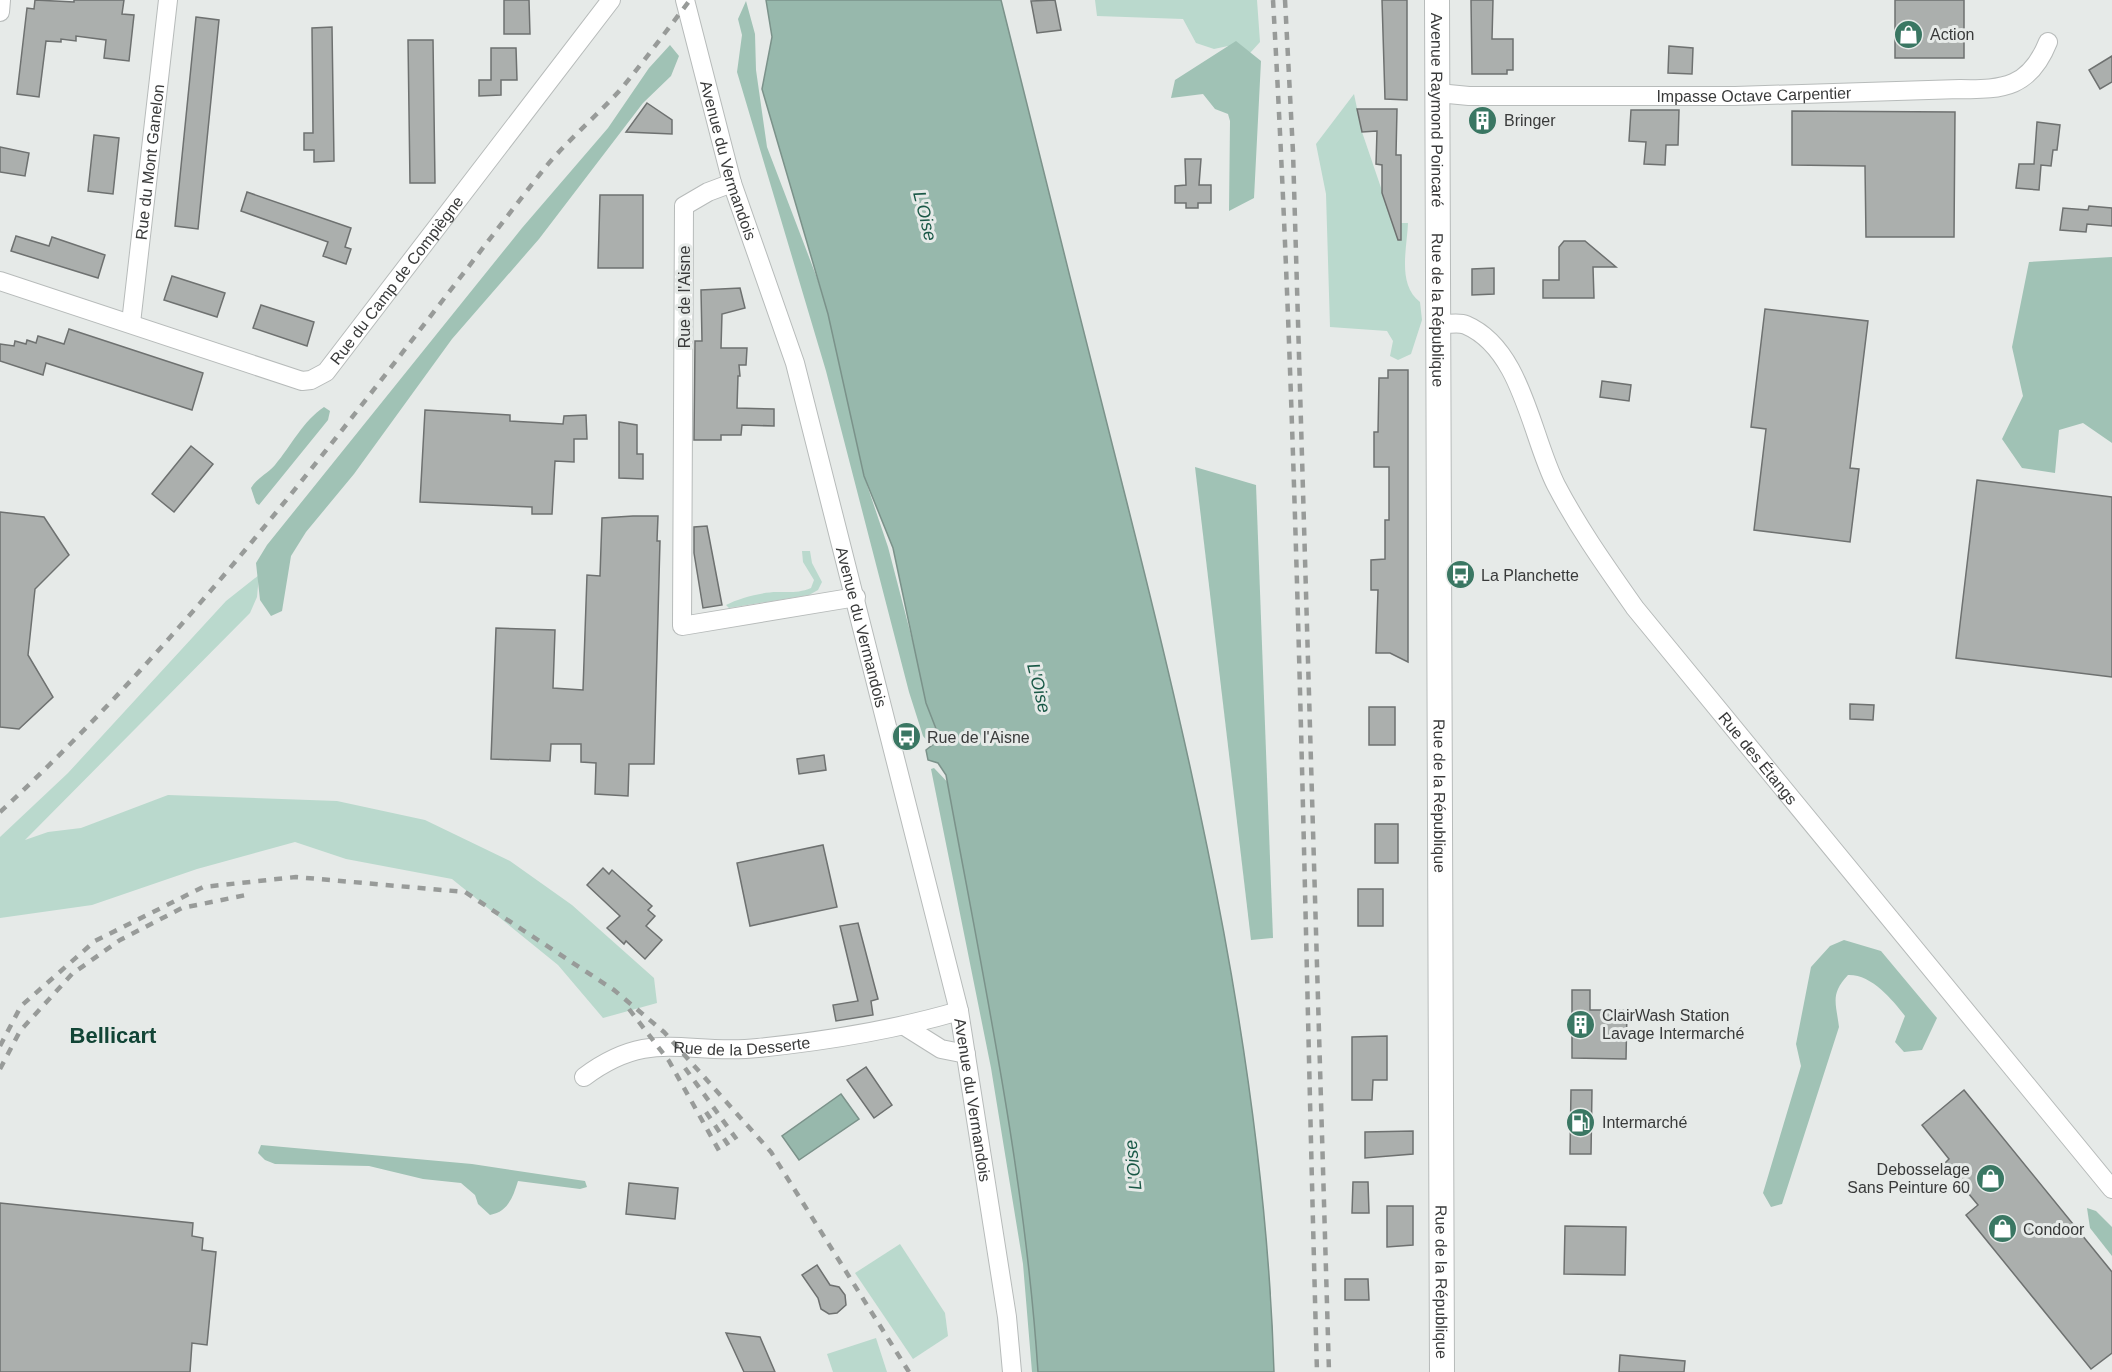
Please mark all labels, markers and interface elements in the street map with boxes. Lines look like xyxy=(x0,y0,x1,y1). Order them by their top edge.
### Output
street label: Avenue Raymond Poincaré xyxy=(1428,13,1446,207)
shop icon: Action xyxy=(1893,18,1925,50)
place label: Action xyxy=(1930,26,1974,43)
street label: Avenue du Vermandois xyxy=(697,79,759,242)
street label: Rue du Mont Ganelon xyxy=(133,83,167,241)
street label: Impasse Octave Carpentier xyxy=(1656,84,1852,105)
building icon: Bringer xyxy=(1467,104,1499,136)
place label: Bringer xyxy=(1504,112,1556,129)
water label: L'Oise xyxy=(909,189,941,243)
street label: Rue du Camp de Compiègne xyxy=(327,193,467,368)
street label: Rue de la République xyxy=(1429,233,1446,387)
street label: Rue de l'Aisne xyxy=(676,246,693,348)
street label: Avenue du Vermandois xyxy=(833,545,890,709)
bus stop icon: La Planchette xyxy=(1444,559,1476,591)
place label: La Planchette xyxy=(1481,567,1579,584)
water label: L'Oise xyxy=(1023,661,1055,715)
street label: Rue des Étangs xyxy=(1715,709,1800,808)
street label: Rue de la République xyxy=(1431,719,1448,873)
bus stop icon: Rue de l'Aisne xyxy=(890,721,922,753)
place label: Rue de l'Aisne xyxy=(927,729,1030,746)
place label: ClairWash Station Lavage Intermarché xyxy=(1602,1007,1744,1042)
building icon: ClairWash Station Lavage Intermarché xyxy=(1565,1008,1597,1040)
street label: Avenue du Vermandois xyxy=(951,1017,994,1183)
district label: Bellicart xyxy=(70,1023,157,1048)
street label: Rue de la Desserte xyxy=(673,1034,811,1059)
fuel station icon: Intermarché xyxy=(1565,1106,1597,1138)
place label: Intermarché xyxy=(1602,1114,1687,1131)
water label: L'Oise xyxy=(1120,1139,1146,1191)
place label: Debosselage Sans Peinture 60 xyxy=(1847,1161,1970,1196)
shop icon: Debosselage Sans Peinture 60 xyxy=(1975,1162,2007,1194)
street label: Rue de la République xyxy=(1432,1205,1450,1359)
shop icon: Condoor xyxy=(1986,1213,2018,1245)
place label: Condoor xyxy=(2023,1221,2085,1238)

